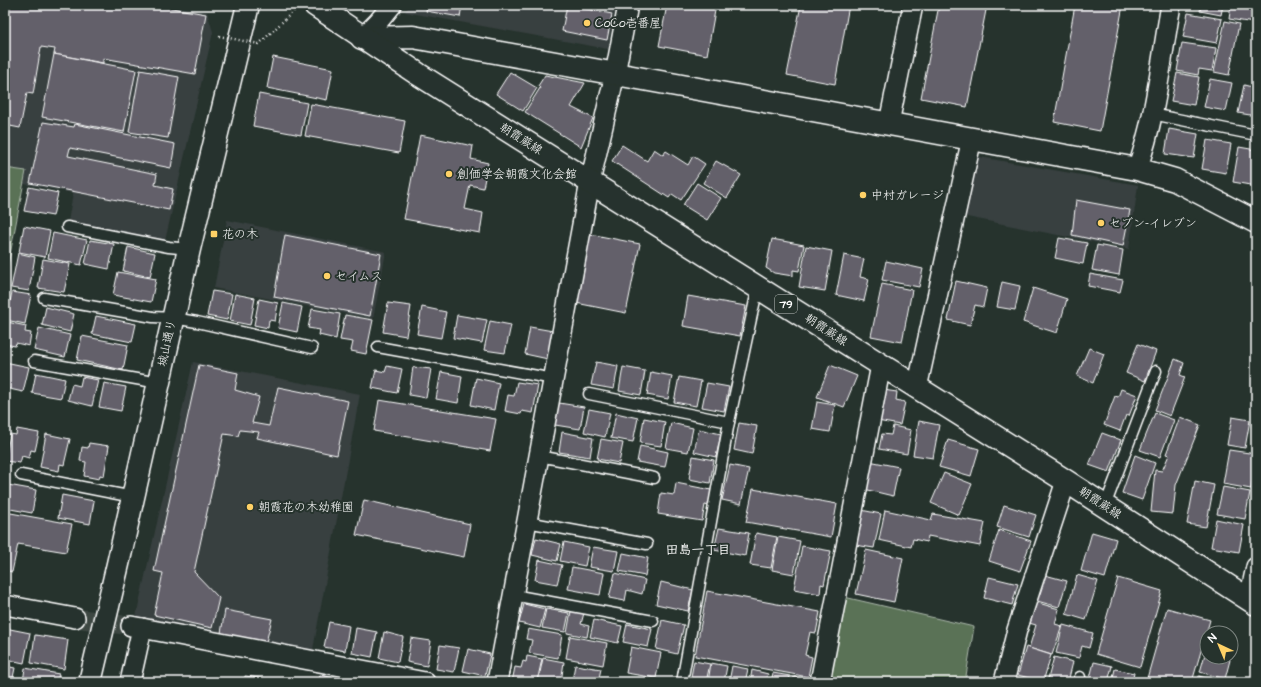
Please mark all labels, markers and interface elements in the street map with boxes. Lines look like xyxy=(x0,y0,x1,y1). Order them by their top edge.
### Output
place label: CoCo壱番屋 xyxy=(595,15,662,32)
marker: CoCo壱番屋 xyxy=(582,18,592,28)
street label: 朝霞蕨線 xyxy=(496,119,546,159)
place label: 創価学会朝霞文化会館 xyxy=(457,166,577,183)
marker: 創価学会朝霞文化会館 xyxy=(444,169,454,179)
place label: 中村ガレージ xyxy=(871,187,944,204)
marker: 中村ガレージ xyxy=(858,190,868,200)
place label: セブン-イレブン xyxy=(1109,215,1197,232)
marker: セブン-イレブン xyxy=(1096,218,1106,228)
place label: 花の木 xyxy=(222,226,258,243)
marker: 花の木 xyxy=(209,229,219,239)
place label: セイムス xyxy=(335,268,383,285)
marker: セイムス xyxy=(322,271,332,281)
road number: 79 xyxy=(775,295,797,313)
street label: 朝霞蕨線 xyxy=(801,310,851,350)
street label: 城山通り xyxy=(154,318,180,368)
street label: 朝霞蕨線 xyxy=(1075,483,1125,523)
place label: 朝霞花の木幼稚園 xyxy=(258,499,354,516)
marker: 朝霞花の木幼稚園 xyxy=(245,502,255,512)
district label: 田島一丁目 xyxy=(665,541,731,559)
north arrow xyxy=(1199,625,1239,665)
text: N xyxy=(1205,630,1220,646)

